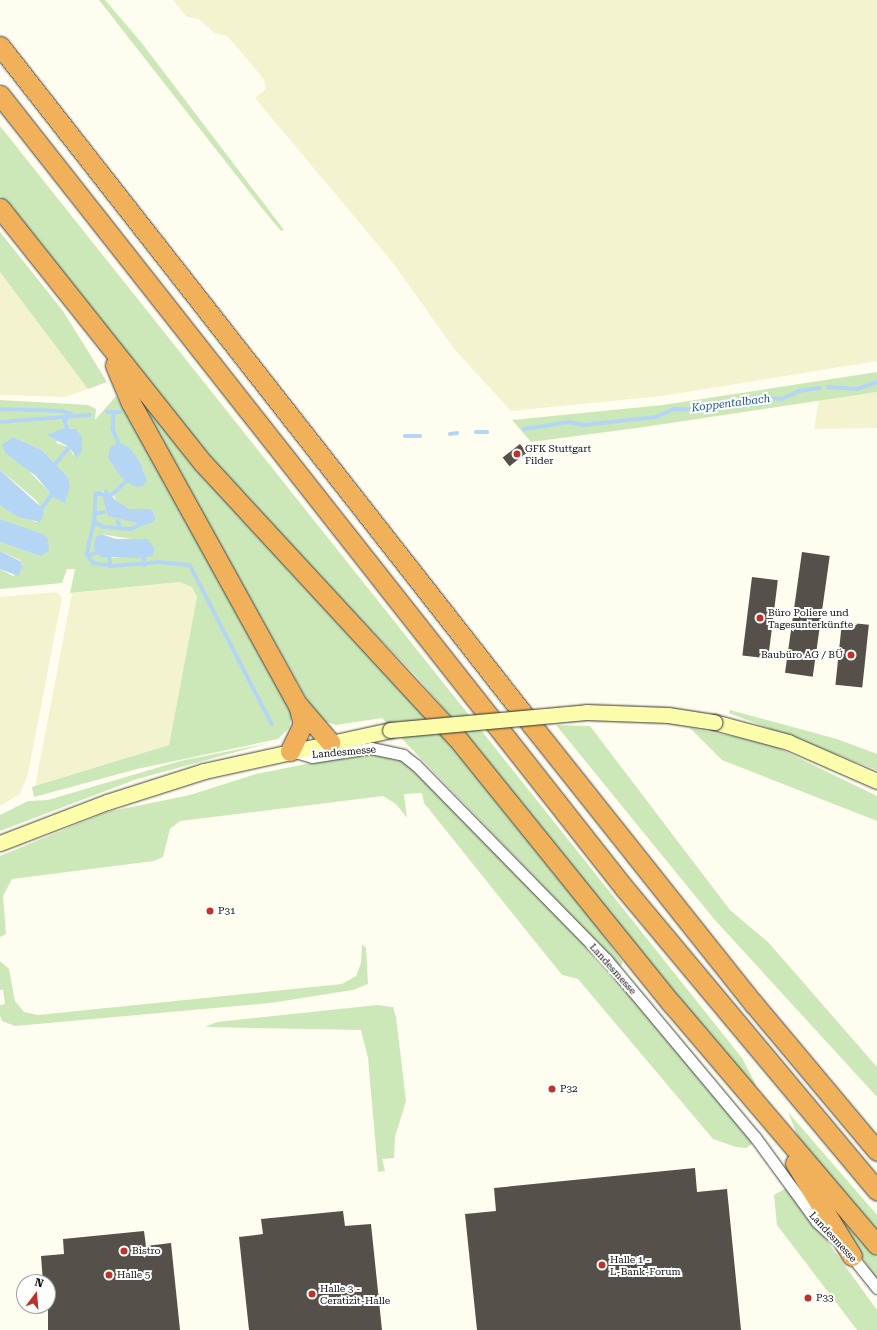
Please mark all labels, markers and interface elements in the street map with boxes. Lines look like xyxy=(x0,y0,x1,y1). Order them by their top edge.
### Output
water label: Koppentalbach xyxy=(691,393,771,415)
place label: GFK Stuttgart Filder xyxy=(525,442,591,466)
marker: GFK Stuttgart Filder xyxy=(512,449,522,459)
place label: Büro Poliere und Tagesunterkünfte xyxy=(768,606,853,630)
marker: Büro Poliere und Tagesunterkünfte xyxy=(755,613,765,623)
place label: Baubüro AG / BÜ xyxy=(761,649,843,661)
marker: Baubüro AG / BÜ xyxy=(846,650,856,660)
street label: Landesmesse xyxy=(311,743,377,761)
place label: P31 xyxy=(218,905,236,917)
marker: P31 xyxy=(205,906,215,916)
street label: Landesmesse xyxy=(587,941,639,997)
place label: P32 xyxy=(560,1083,578,1095)
marker: P32 xyxy=(547,1084,557,1094)
street label: Landesmesse xyxy=(807,1209,859,1265)
place label: Bistro xyxy=(132,1245,161,1257)
marker: Bistro xyxy=(119,1246,129,1256)
place label: Halle 1 - L-Bank-Forum xyxy=(610,1253,681,1276)
marker: Halle 1 - L-Bank-Forum xyxy=(597,1260,607,1270)
place label: Halle 5 xyxy=(117,1269,150,1281)
marker: Halle 5 xyxy=(104,1270,114,1280)
north arrow xyxy=(16,1274,56,1314)
text: N xyxy=(33,1276,45,1290)
place label: Halle 3 - Ceratizit-Halle xyxy=(320,1282,390,1306)
marker: Halle 3 - Ceratizit-Halle xyxy=(307,1289,317,1299)
place label: P33 xyxy=(816,1292,834,1304)
marker: P33 xyxy=(803,1293,813,1303)

